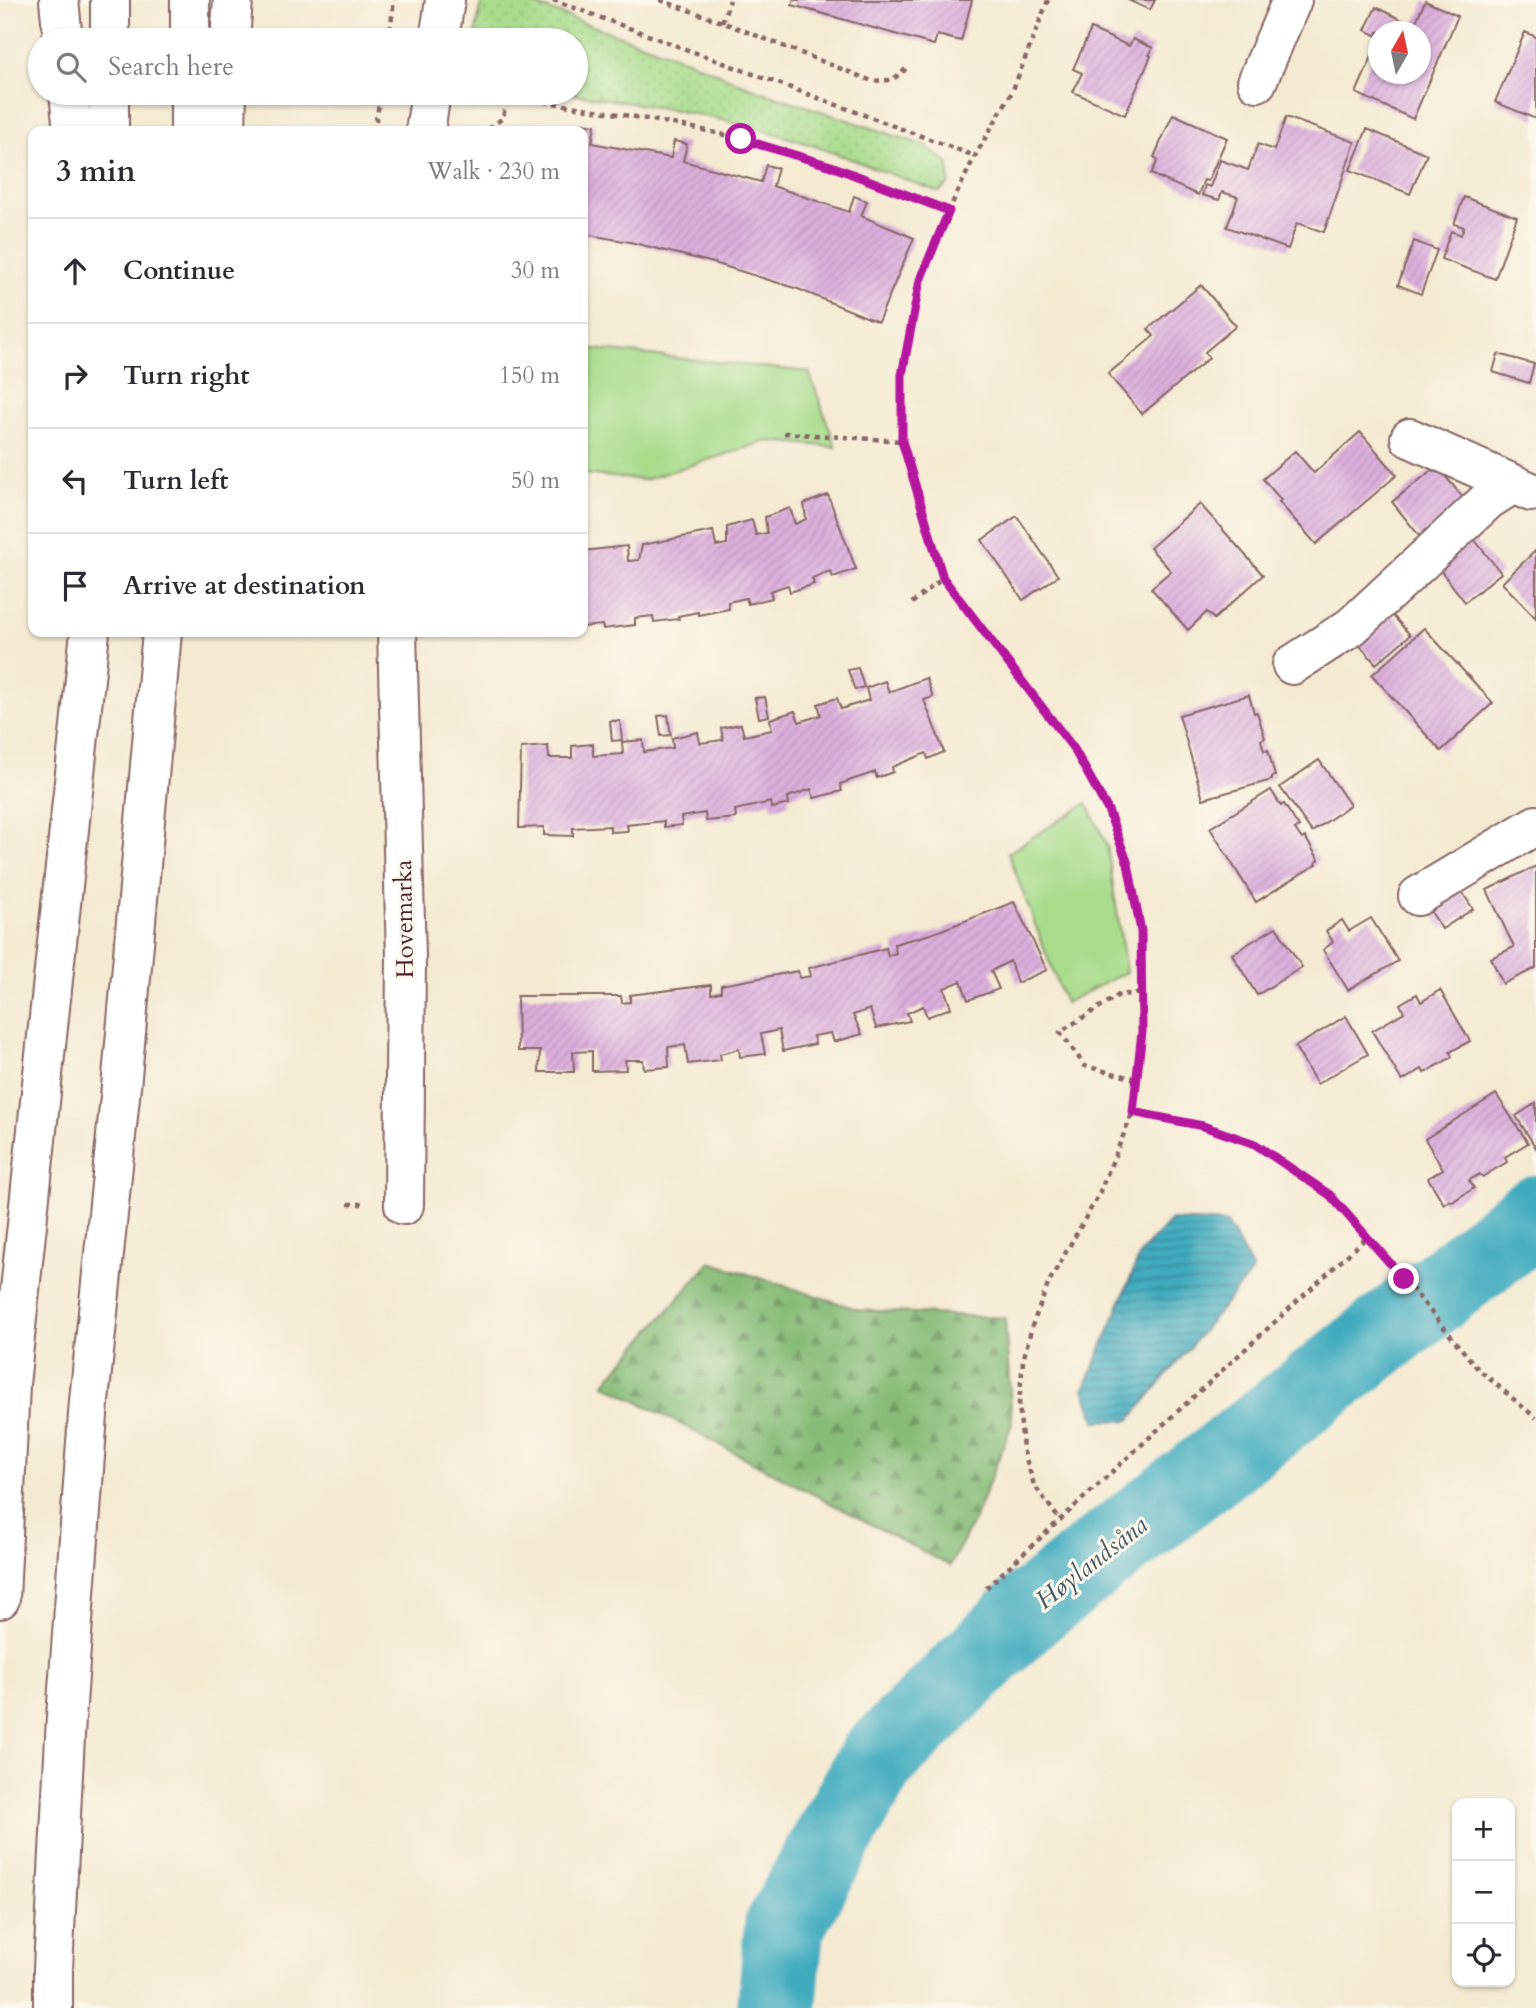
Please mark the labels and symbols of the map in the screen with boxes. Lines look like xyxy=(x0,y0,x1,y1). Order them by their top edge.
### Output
north arrow xyxy=(1368,21,1431,84)
route start xyxy=(725,123,756,154)
street label: Hovemarka xyxy=(387,859,422,979)
route end xyxy=(1388,1263,1419,1294)
water label: Høylandsåna xyxy=(1028,1507,1155,1617)

